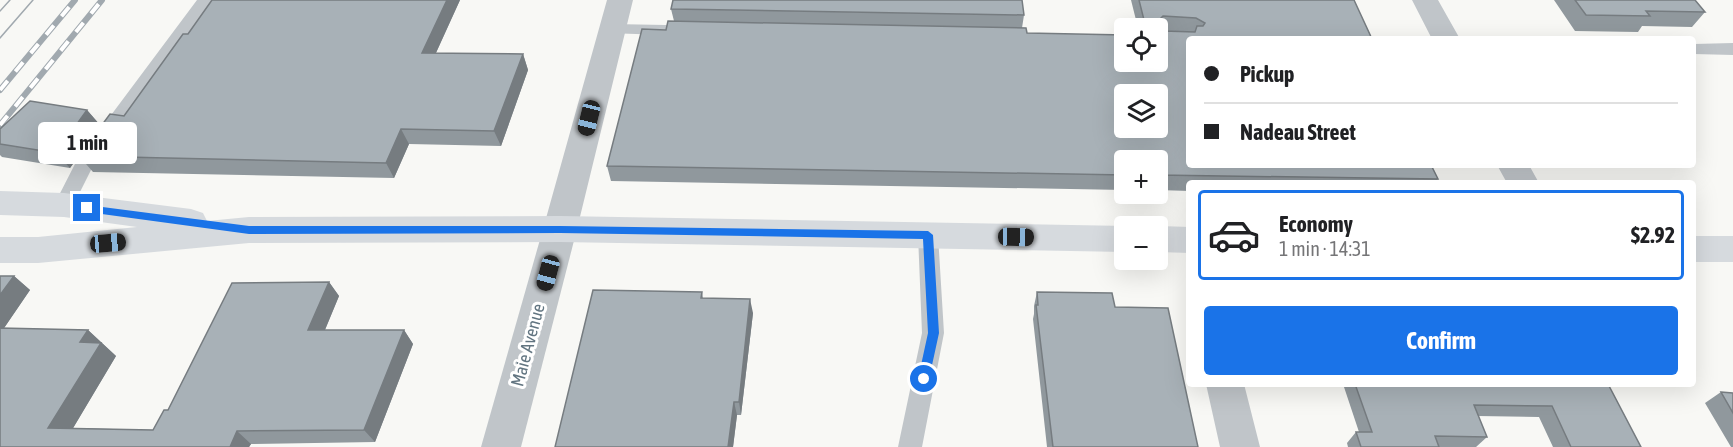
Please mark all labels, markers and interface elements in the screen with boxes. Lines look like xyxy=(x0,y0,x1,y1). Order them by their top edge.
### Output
map controls xyxy=(1114,18,1168,270)
button: locate xyxy=(1114,18,1168,72)
text: Pickup xyxy=(1240,61,1295,87)
button: layers xyxy=(1114,84,1168,138)
car xyxy=(576,98,602,138)
text: Nadeau Street xyxy=(1240,119,1356,145)
callout: 1 min xyxy=(38,121,136,163)
text: 1 min xyxy=(67,131,108,154)
button: + xyxy=(1114,150,1168,204)
route end xyxy=(73,194,100,221)
icon: car xyxy=(1207,208,1261,262)
text: Economy xyxy=(1279,211,1353,237)
button: − xyxy=(1114,216,1168,270)
text: $2.92 xyxy=(1631,222,1675,248)
car xyxy=(998,228,1034,246)
car xyxy=(89,232,127,254)
text: 1 min · 14:31 xyxy=(1279,237,1371,260)
car xyxy=(535,253,561,293)
street label: Maie Avenue xyxy=(506,301,549,389)
button: Confirm xyxy=(1204,306,1678,375)
route start xyxy=(910,365,937,392)

